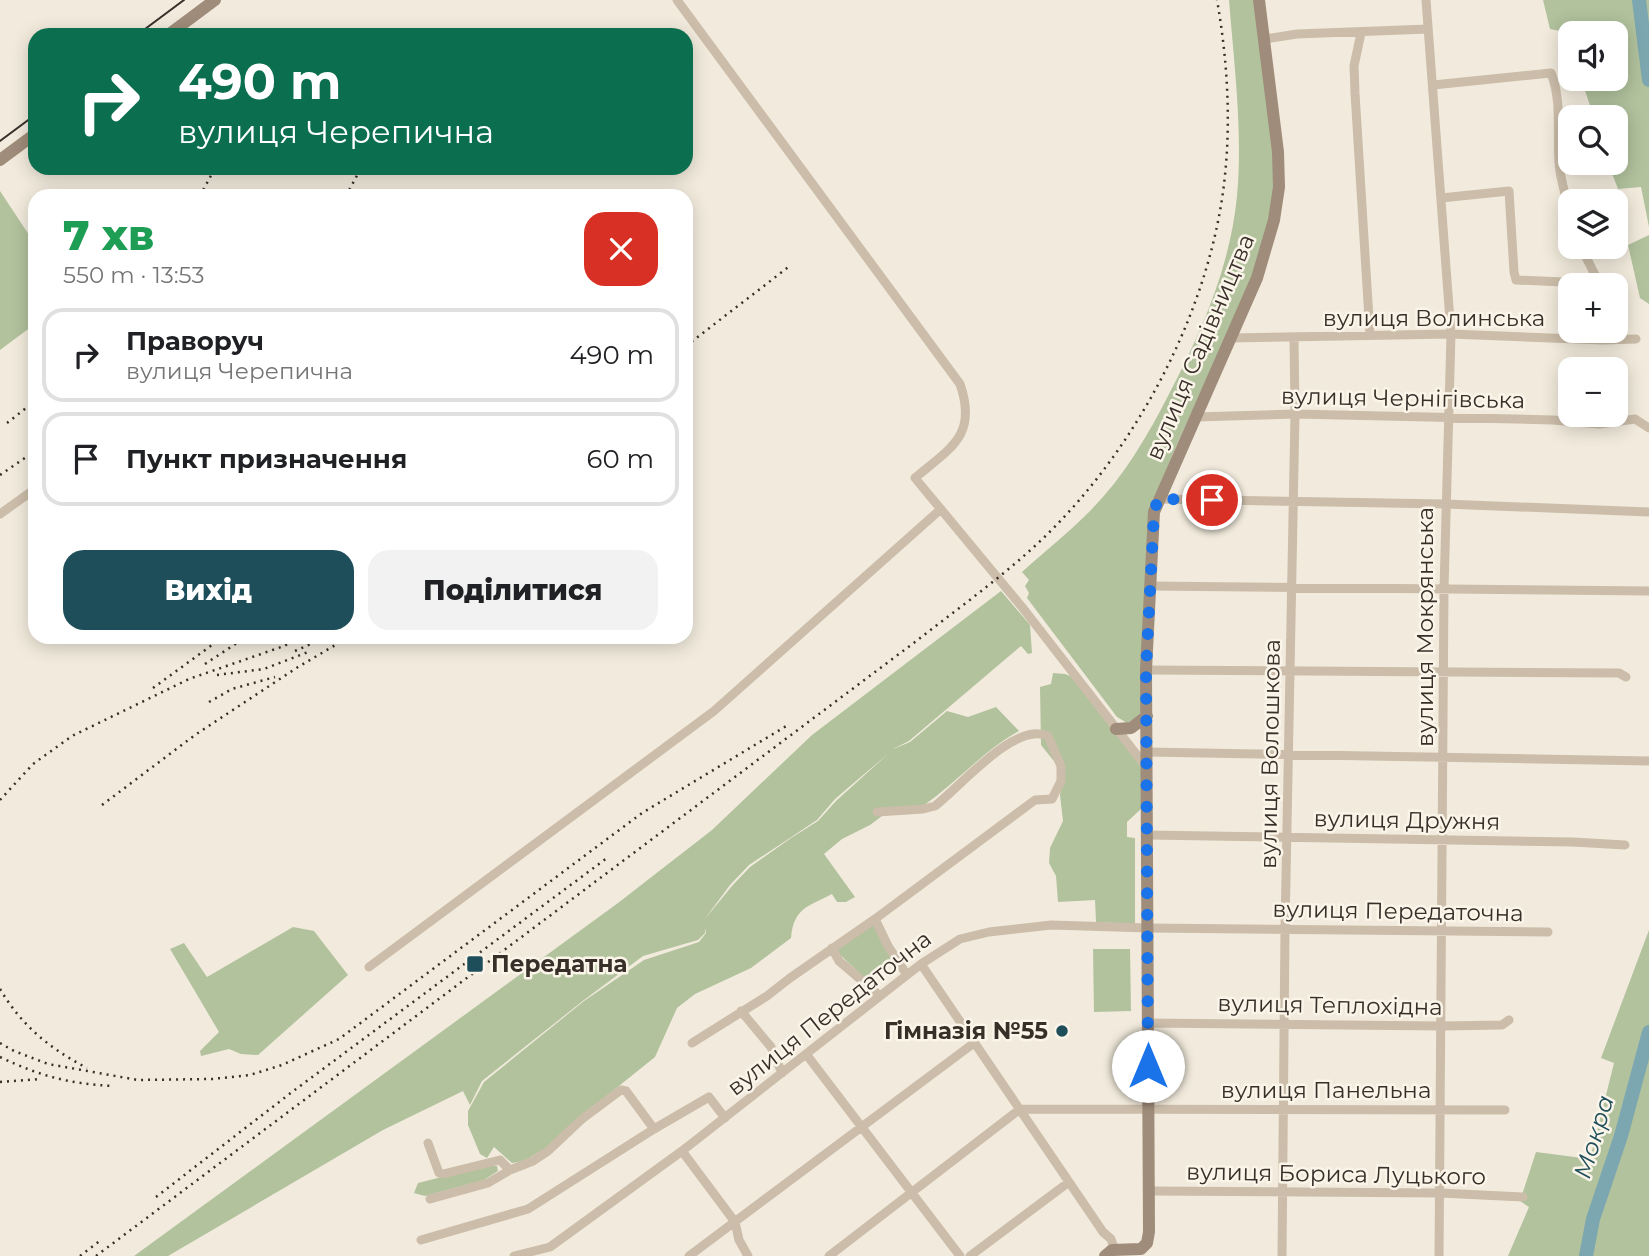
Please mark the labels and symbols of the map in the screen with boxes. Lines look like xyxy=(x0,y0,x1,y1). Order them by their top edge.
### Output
street label: вулиця Садівництва xyxy=(1140,230,1260,464)
street label: вулиця Волинська xyxy=(1323,304,1545,332)
street label: вулиця Чернігівська xyxy=(1281,382,1525,414)
pin xyxy=(1182,470,1242,530)
street label: вулиця Мокрянська xyxy=(1411,507,1439,747)
street label: вулиця Волошкова xyxy=(1254,639,1286,869)
street label: вулиця Дружня xyxy=(1313,804,1501,836)
street label: вулиця Передаточна xyxy=(1272,895,1524,927)
street label: вулиця Передаточна xyxy=(721,925,937,1101)
place label: Передатна xyxy=(491,950,627,978)
marker: Передатна xyxy=(465,954,485,974)
street label: вулиця Теплохідна xyxy=(1217,989,1443,1021)
place label: Гімназія №55 xyxy=(884,1017,1048,1045)
marker: Гімназія №55 xyxy=(1054,1023,1070,1039)
position arrow xyxy=(1111,1029,1185,1103)
street label: вулиця Панельна xyxy=(1221,1076,1431,1104)
water label: Мокра xyxy=(1567,1092,1620,1182)
street label: вулиця Бориса Луцького xyxy=(1186,1157,1486,1191)

